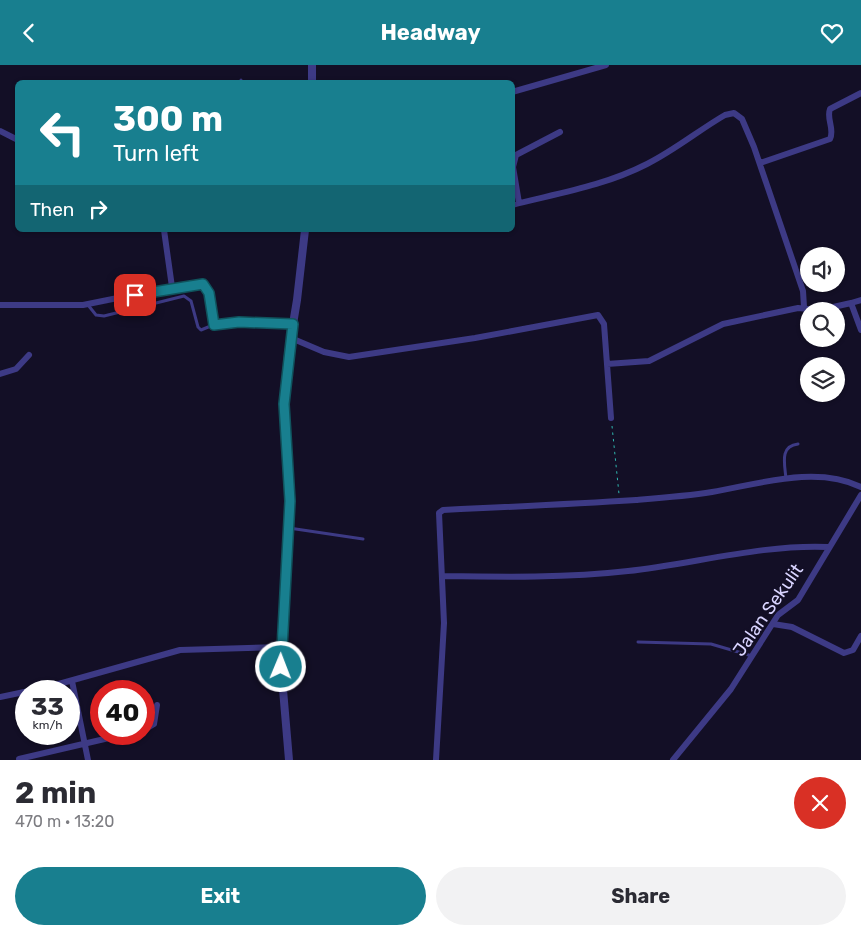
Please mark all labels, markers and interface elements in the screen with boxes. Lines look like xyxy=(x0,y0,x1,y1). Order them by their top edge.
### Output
icon: back xyxy=(15,19,43,47)
text: Headway xyxy=(380,19,481,46)
icon: heart xyxy=(818,19,846,47)
text: 300 m xyxy=(113,98,223,140)
icon: left xyxy=(30,100,95,165)
text: Turn left xyxy=(113,140,199,167)
icon: right xyxy=(84,195,112,223)
text: Then xyxy=(30,198,74,221)
map controls xyxy=(800,247,845,402)
button: sound xyxy=(800,247,845,292)
pin xyxy=(114,274,156,316)
icon: arrive xyxy=(121,281,149,309)
button: search xyxy=(800,302,845,347)
button: layers xyxy=(800,357,845,402)
street label: Jalan Sekulit xyxy=(728,559,808,661)
position arrow xyxy=(254,640,306,692)
speed limit sign: 40 xyxy=(90,680,155,745)
text: 33 xyxy=(31,692,64,721)
text: km/h xyxy=(33,718,62,732)
text: 2 min xyxy=(15,775,96,811)
button: close xyxy=(794,777,846,829)
text: 470 m · 13:20 xyxy=(15,812,114,831)
button: Exit xyxy=(15,867,426,925)
button: Share xyxy=(436,867,846,925)

